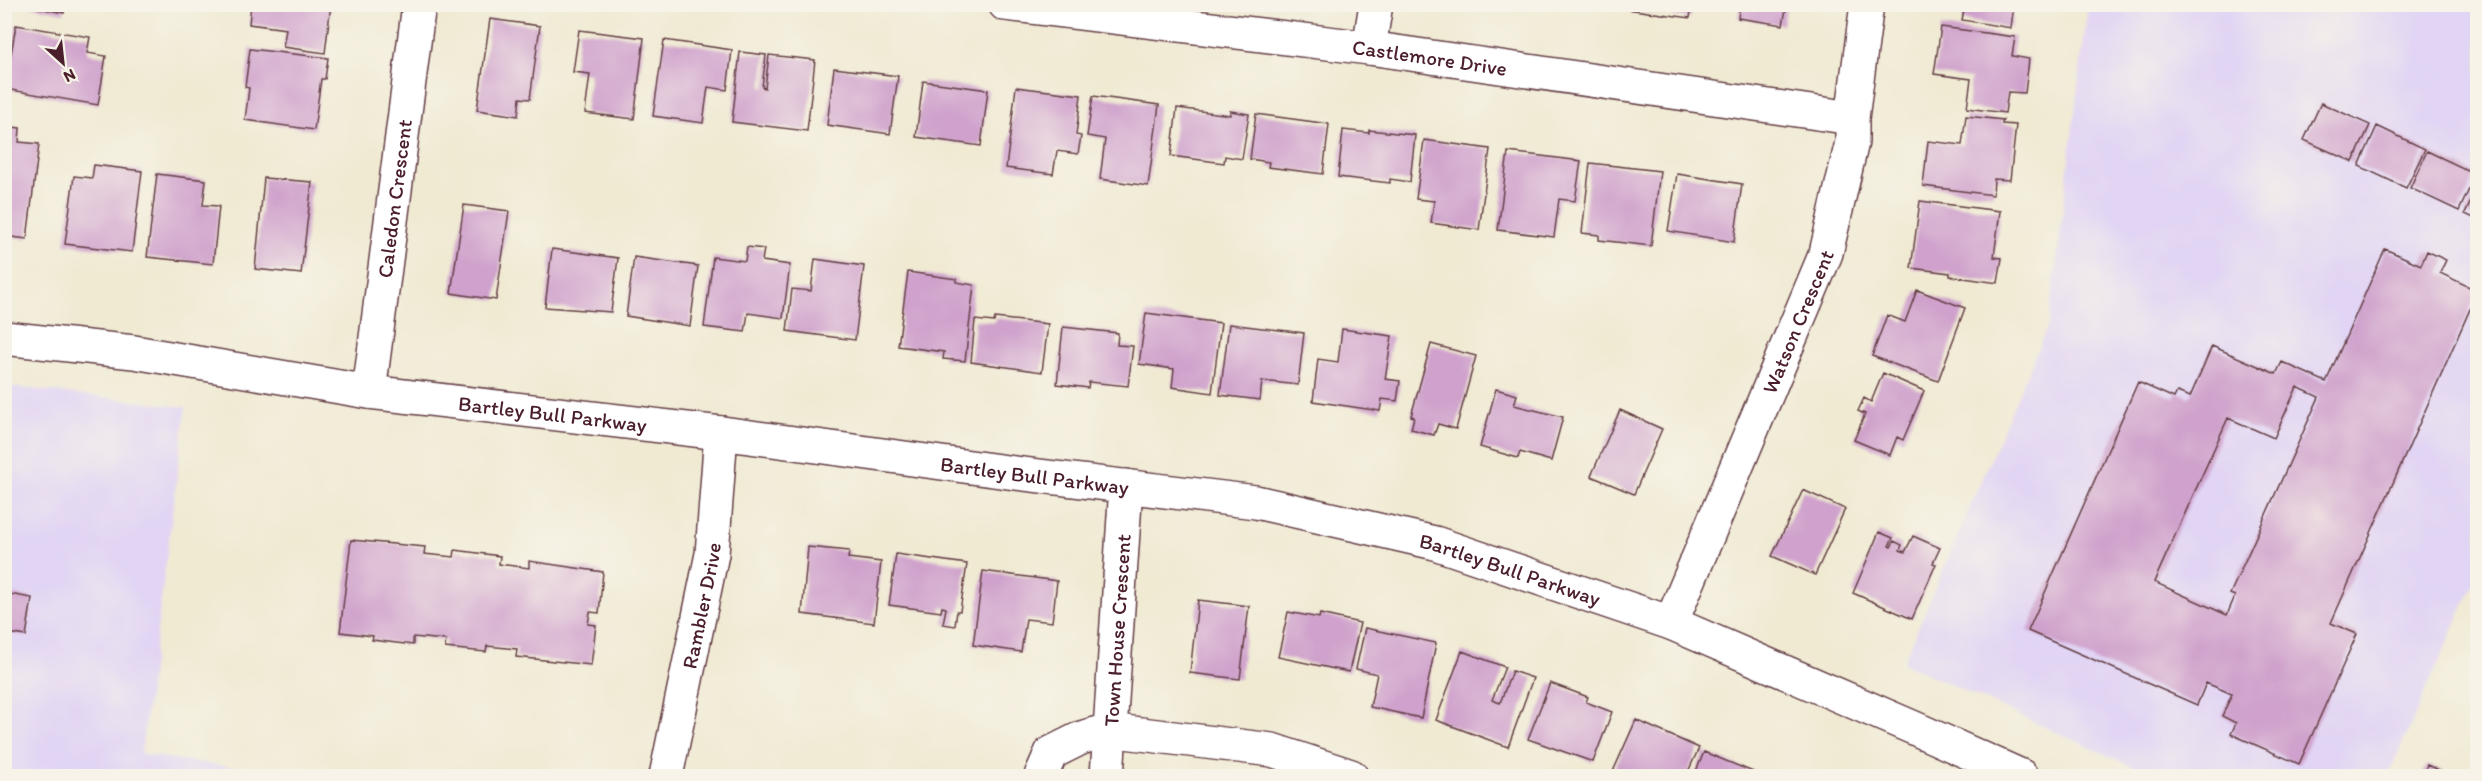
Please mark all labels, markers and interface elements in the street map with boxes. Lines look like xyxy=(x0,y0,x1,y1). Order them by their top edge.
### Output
north arrow xyxy=(33,33,93,93)
street label: Castlemore Drive xyxy=(1351,34,1509,80)
text: N xyxy=(60,65,79,87)
street label: Caledon Crescent xyxy=(371,118,417,279)
street label: Watson Crescent xyxy=(1756,246,1839,397)
street label: Bartley Bull Parkway xyxy=(457,390,648,437)
street label: Bartley Bull Parkway xyxy=(939,450,1130,499)
street label: Bartley Bull Parkway xyxy=(1417,527,1604,611)
street label: Town House Crescent xyxy=(1098,533,1135,727)
street label: Rambler Drive xyxy=(676,542,725,671)

